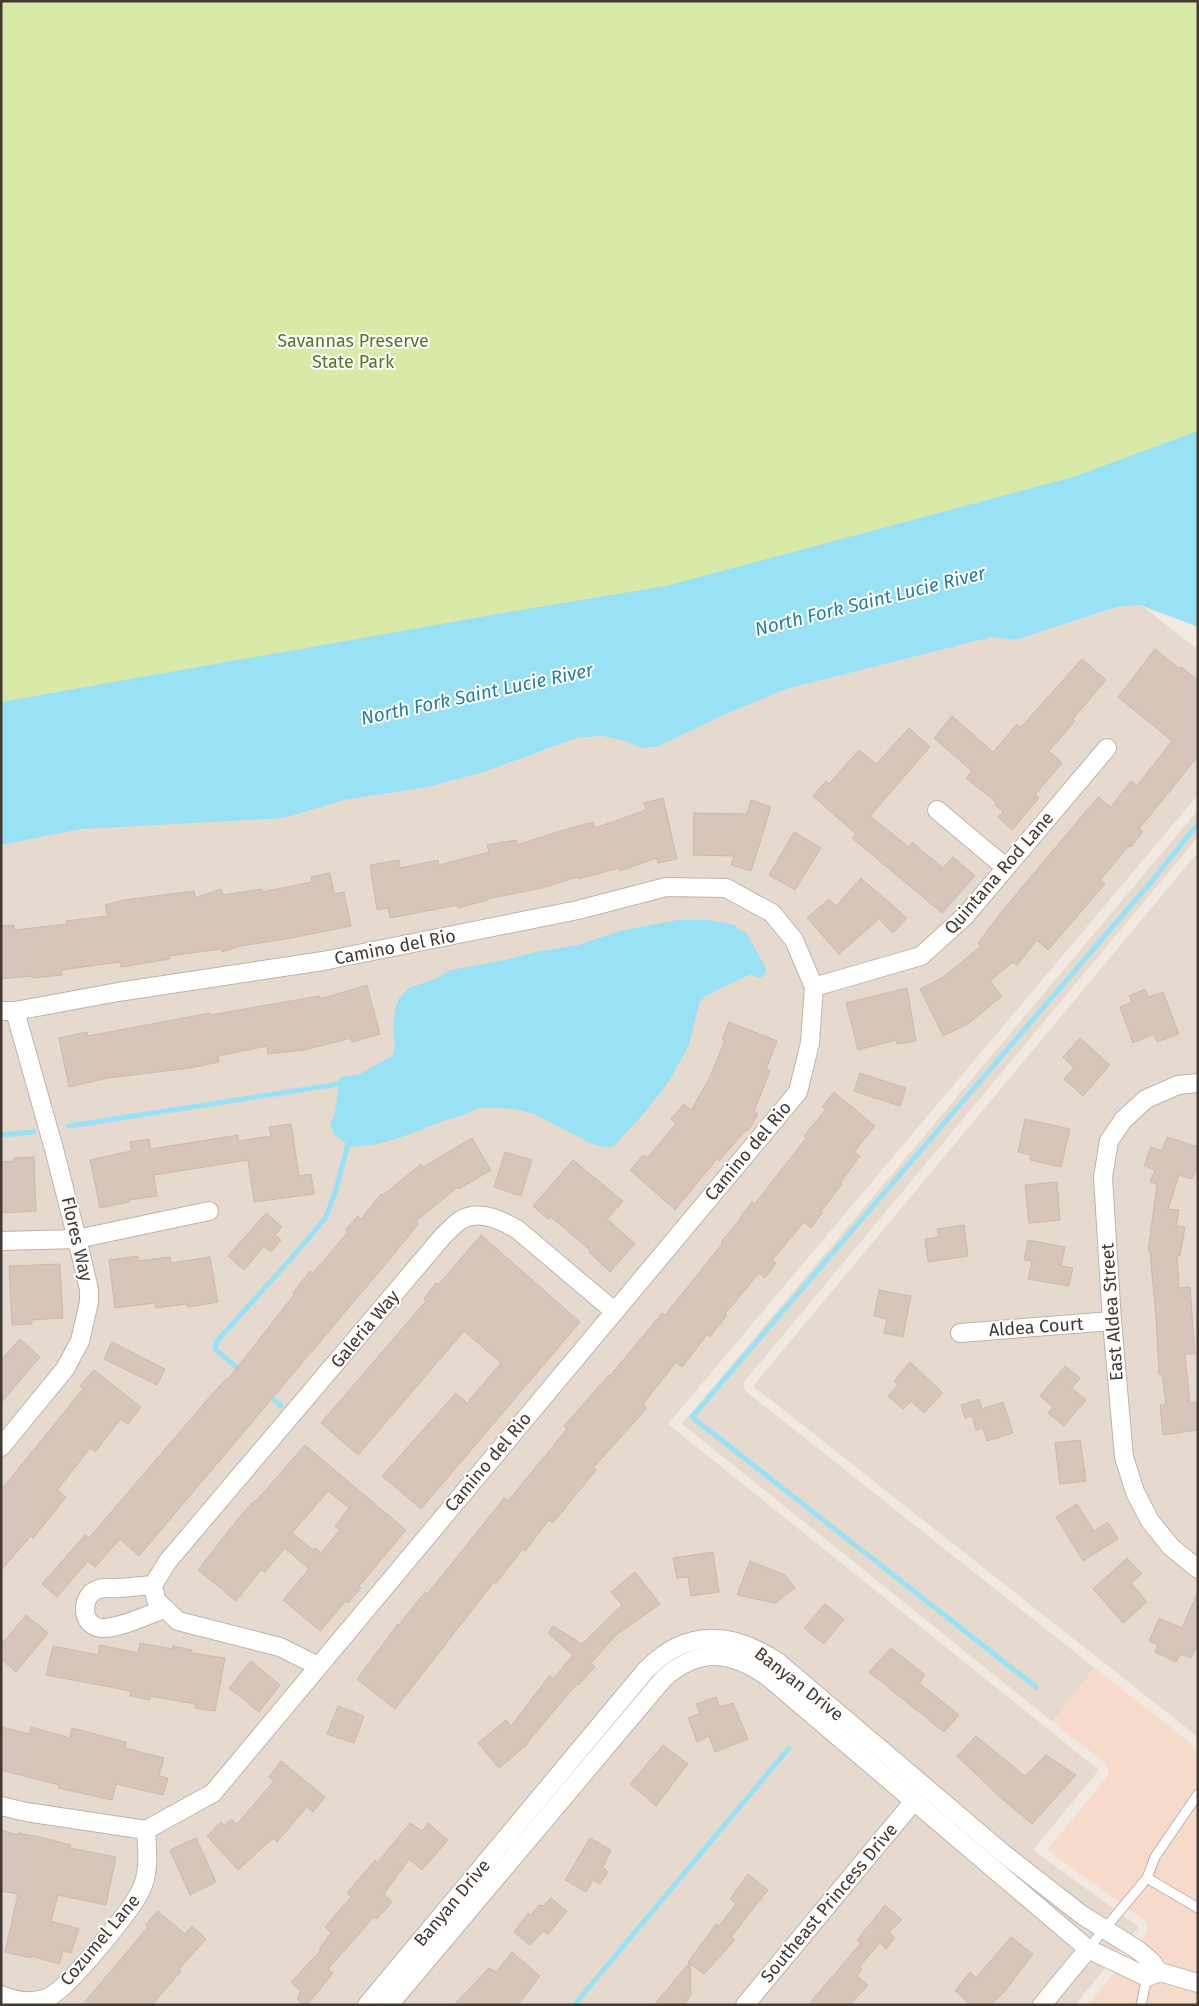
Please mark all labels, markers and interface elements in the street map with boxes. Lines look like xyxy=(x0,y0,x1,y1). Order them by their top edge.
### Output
park label: Savannas Preserve State Park xyxy=(277,330,429,373)
water label: North Fork Saint Lucie River xyxy=(752,561,988,641)
water label: North Fork Saint Lucie River xyxy=(359,658,596,730)
street label: Quintana Rod Lane xyxy=(940,807,1058,939)
street label: Camino del Rio xyxy=(332,924,458,970)
street label: Camino del Rio xyxy=(700,1097,796,1205)
street label: Flores Way xyxy=(57,1194,97,1284)
street label: East Aldea Street xyxy=(1096,1242,1128,1382)
street label: Galeria Way xyxy=(326,1285,404,1373)
street label: Aldea Court xyxy=(988,1313,1084,1341)
street label: Camino del Rio xyxy=(440,1408,536,1516)
street label: Banyan Drive xyxy=(750,1642,848,1726)
street label: Southeast Princess Drive xyxy=(756,1819,902,1987)
street label: Banyan Drive xyxy=(409,1855,495,1951)
street label: Cozumel Lane xyxy=(55,1890,145,1990)

